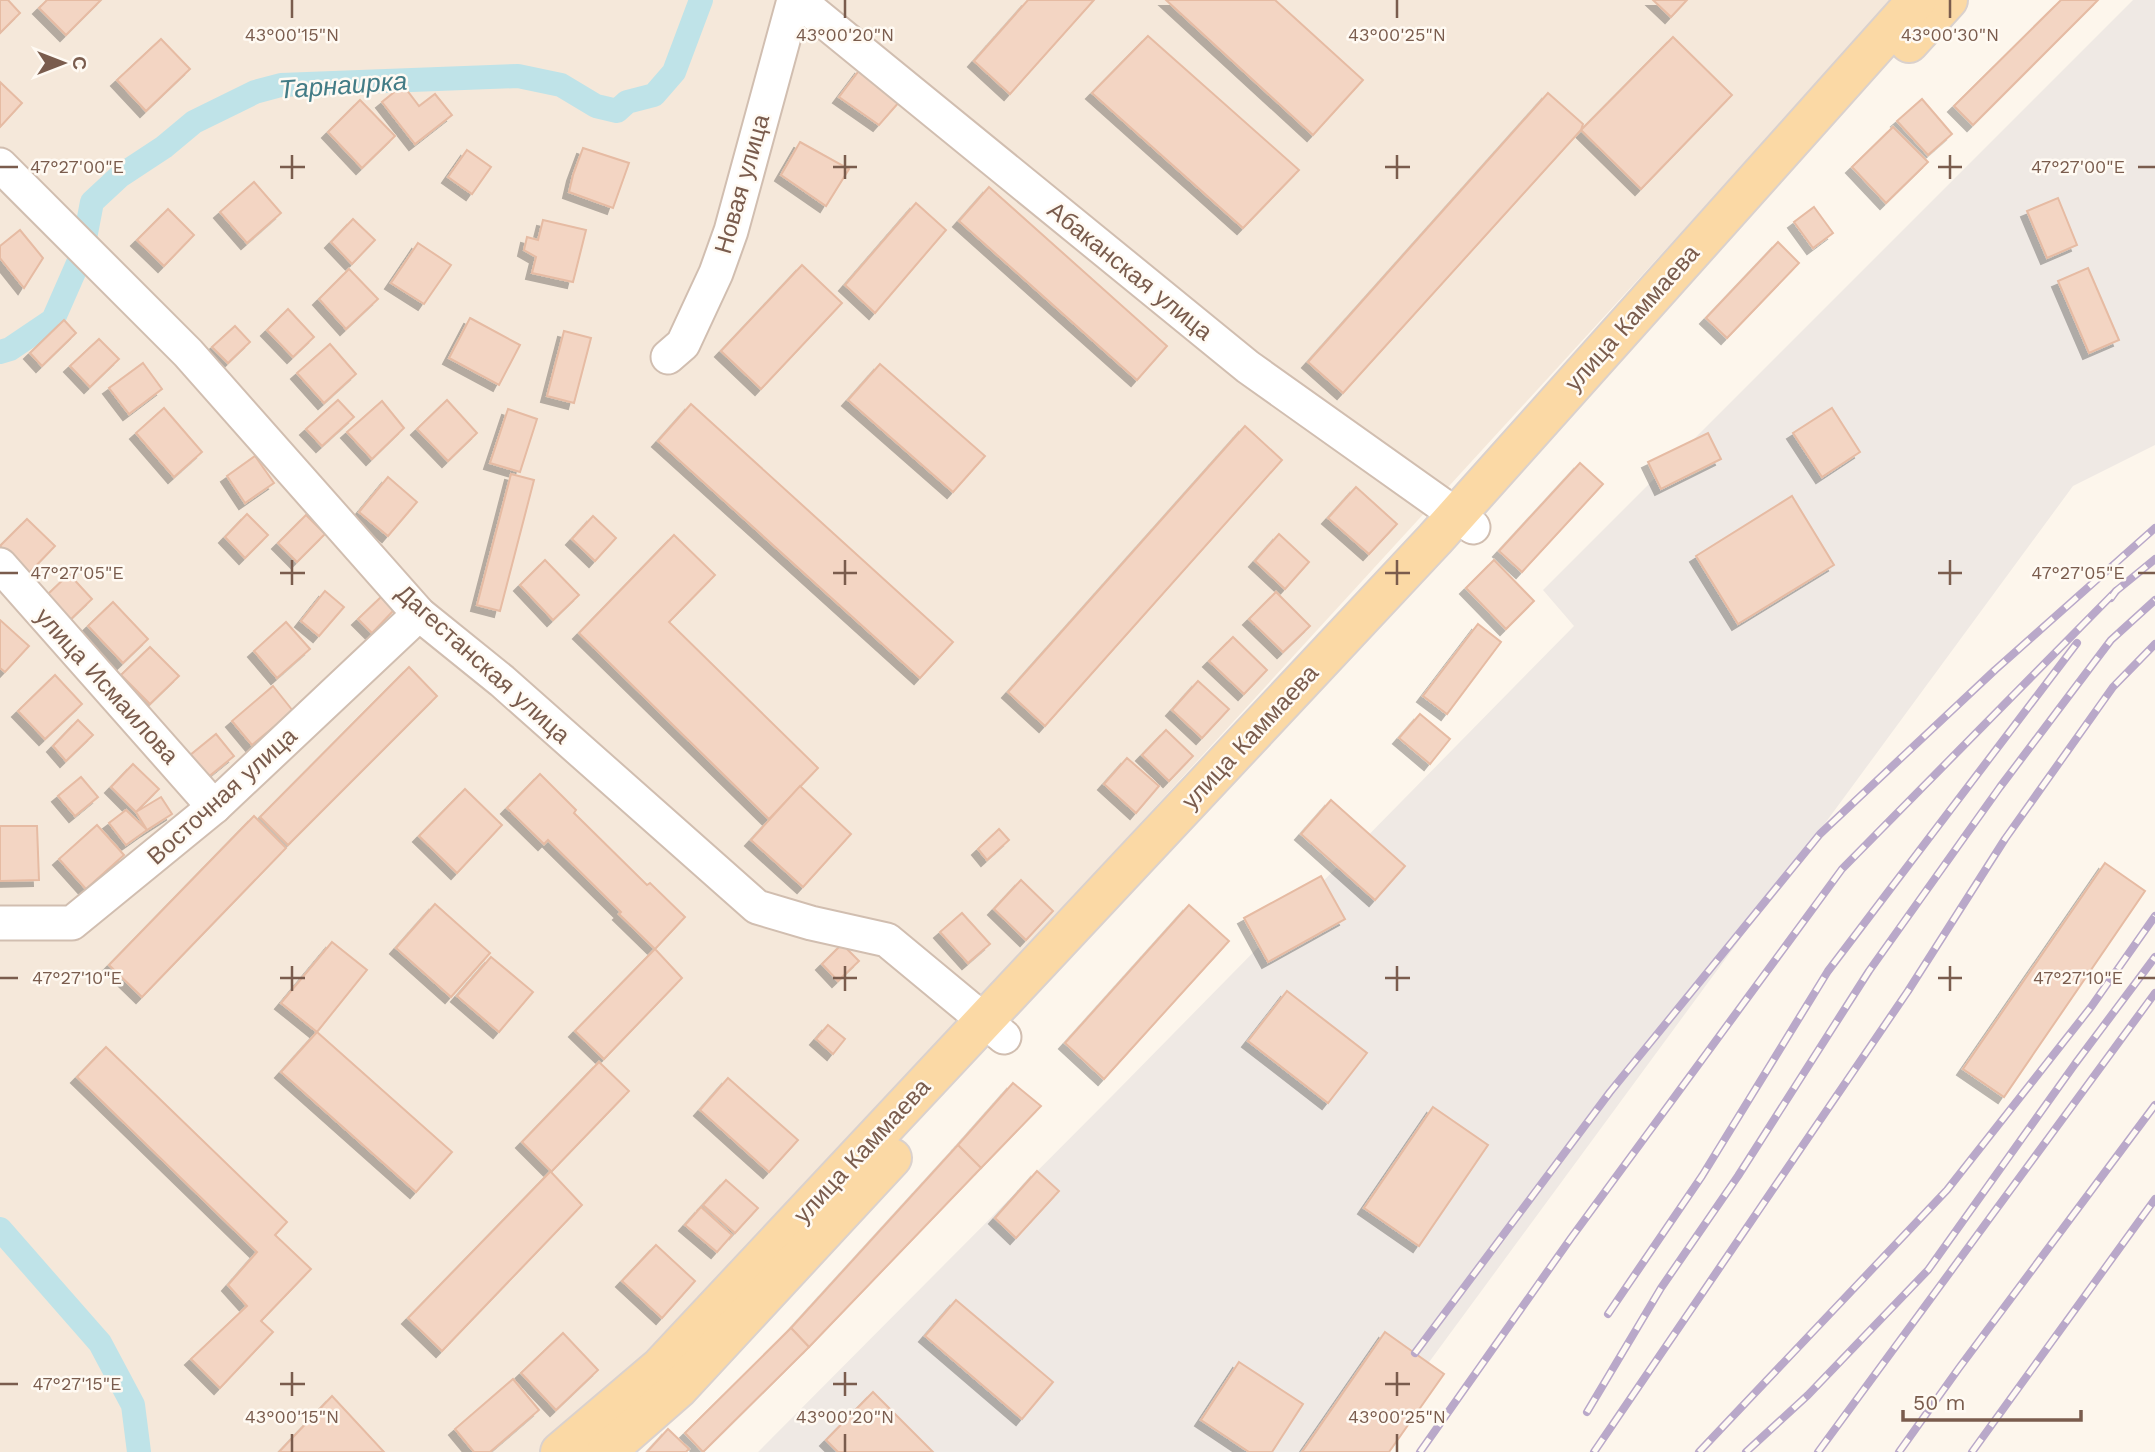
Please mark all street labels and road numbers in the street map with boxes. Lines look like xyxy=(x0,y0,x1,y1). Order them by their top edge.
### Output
street label: Новая улица xyxy=(709,110,775,257)
street label: Абаканская улица xyxy=(1042,196,1218,346)
street label: улица Каммаева xyxy=(1559,239,1705,397)
street label: Дагестанская улица xyxy=(390,579,576,750)
street label: улица Исмаилова xyxy=(30,602,185,770)
street label: улица Каммаева xyxy=(1176,659,1324,815)
street label: Восточная улица xyxy=(142,721,303,870)
street label: улица Каммаева xyxy=(788,1073,936,1229)

